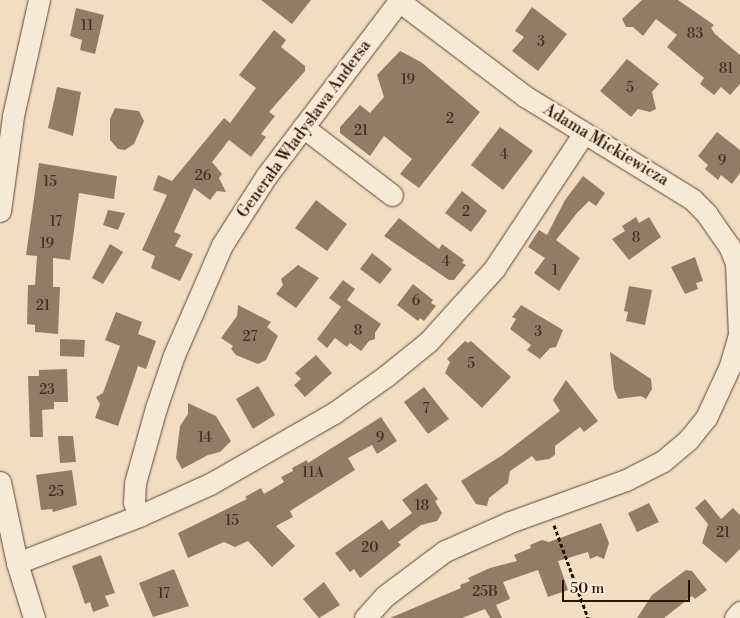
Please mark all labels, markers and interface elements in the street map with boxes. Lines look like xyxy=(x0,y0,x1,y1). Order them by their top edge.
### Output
house number: 11 xyxy=(81,18,93,34)
house number: 83 xyxy=(687,26,703,42)
house number: 3 xyxy=(537,34,545,50)
street label: Generała Władysława Andersa xyxy=(233,36,375,222)
house number: 81 xyxy=(719,61,733,77)
house number: 19 xyxy=(401,72,415,88)
house number: 5 xyxy=(626,80,634,96)
street label: Adama Mickiewicza xyxy=(540,100,672,190)
house number: 2 xyxy=(446,111,454,127)
house number: 21 xyxy=(354,123,368,139)
house number: 4 xyxy=(500,147,508,163)
house number: 9 xyxy=(718,153,726,169)
house number: 26 xyxy=(195,168,211,184)
house number: 15 xyxy=(43,174,57,190)
house number: 2 xyxy=(462,204,470,220)
house number: 17 xyxy=(50,214,62,230)
house number: 8 xyxy=(632,230,640,246)
house number: 19 xyxy=(40,236,54,252)
house number: 4 xyxy=(442,254,450,270)
house number: 1 xyxy=(552,263,558,279)
house number: 6 xyxy=(412,293,420,309)
house number: 21 xyxy=(36,298,50,314)
house number: 8 xyxy=(354,323,362,339)
house number: 3 xyxy=(534,324,542,340)
house number: 27 xyxy=(243,329,257,345)
house number: 5 xyxy=(467,356,475,372)
house number: 23 xyxy=(39,382,55,398)
house number: 7 xyxy=(422,401,430,417)
house number: 14 xyxy=(198,430,212,446)
house number: 9 xyxy=(376,430,384,446)
house number: 11A xyxy=(302,465,324,481)
house number: 25 xyxy=(48,484,64,500)
house number: 18 xyxy=(415,498,429,514)
house number: 15 xyxy=(225,513,239,529)
house number: 21 xyxy=(716,525,730,541)
house number: 20 xyxy=(361,540,379,556)
scale bar xyxy=(565,570,692,602)
text: 50 m xyxy=(570,579,604,598)
house number: 25B xyxy=(472,584,498,600)
house number: 17 xyxy=(158,586,170,602)

